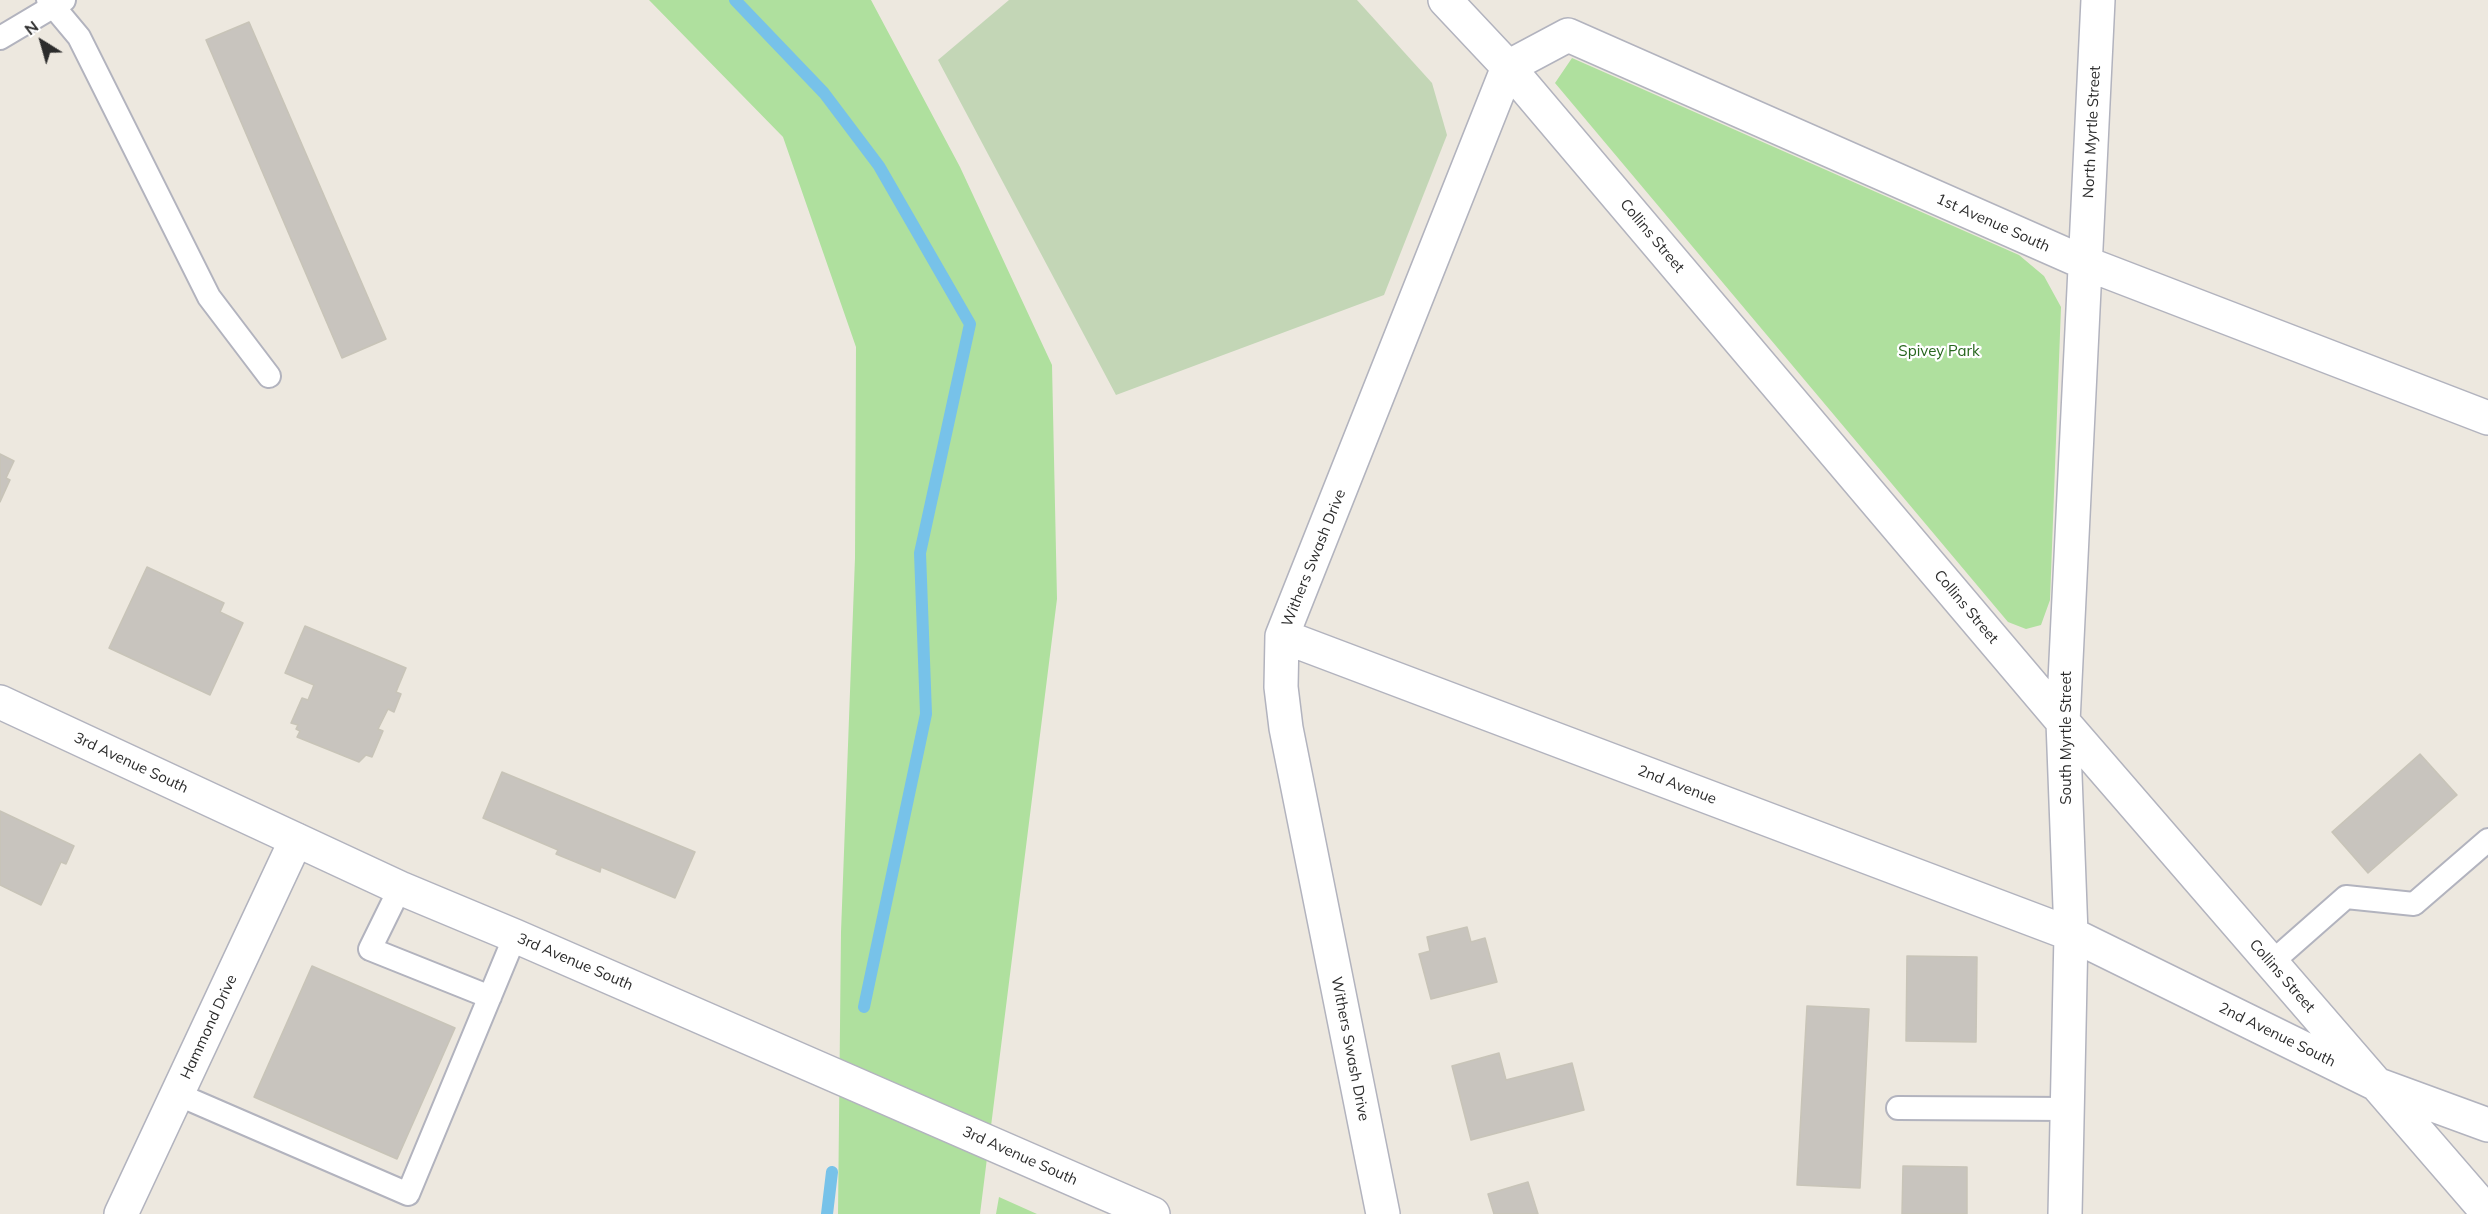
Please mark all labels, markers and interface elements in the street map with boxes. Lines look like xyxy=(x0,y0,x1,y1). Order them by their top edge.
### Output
north arrow xyxy=(12,12,72,72)
text: N xyxy=(20,16,42,39)
street label: North Myrtle Street xyxy=(2080,65,2104,199)
street label: 1st Avenue South xyxy=(1933,190,2053,256)
street label: Collins Street xyxy=(1616,195,1688,277)
park label: Spivey Park xyxy=(1898,342,1980,360)
street label: Withers Swash Drive xyxy=(1278,487,1350,629)
street label: Collins Street xyxy=(1930,566,2002,648)
street label: South Myrtle Street xyxy=(2057,671,2075,805)
street label: 3rd Avenue South xyxy=(71,729,191,797)
street label: 2nd Avenue xyxy=(1635,762,1719,808)
street label: 3rd Avenue South xyxy=(514,929,636,995)
street label: Collins Street xyxy=(2245,936,2319,1016)
street label: Hammond Drive xyxy=(177,972,241,1082)
street label: Withers Swash Drive xyxy=(1327,975,1373,1123)
street label: 2nd Avenue South xyxy=(2216,999,2338,1071)
street label: 3rd Avenue South xyxy=(960,1123,1080,1189)

